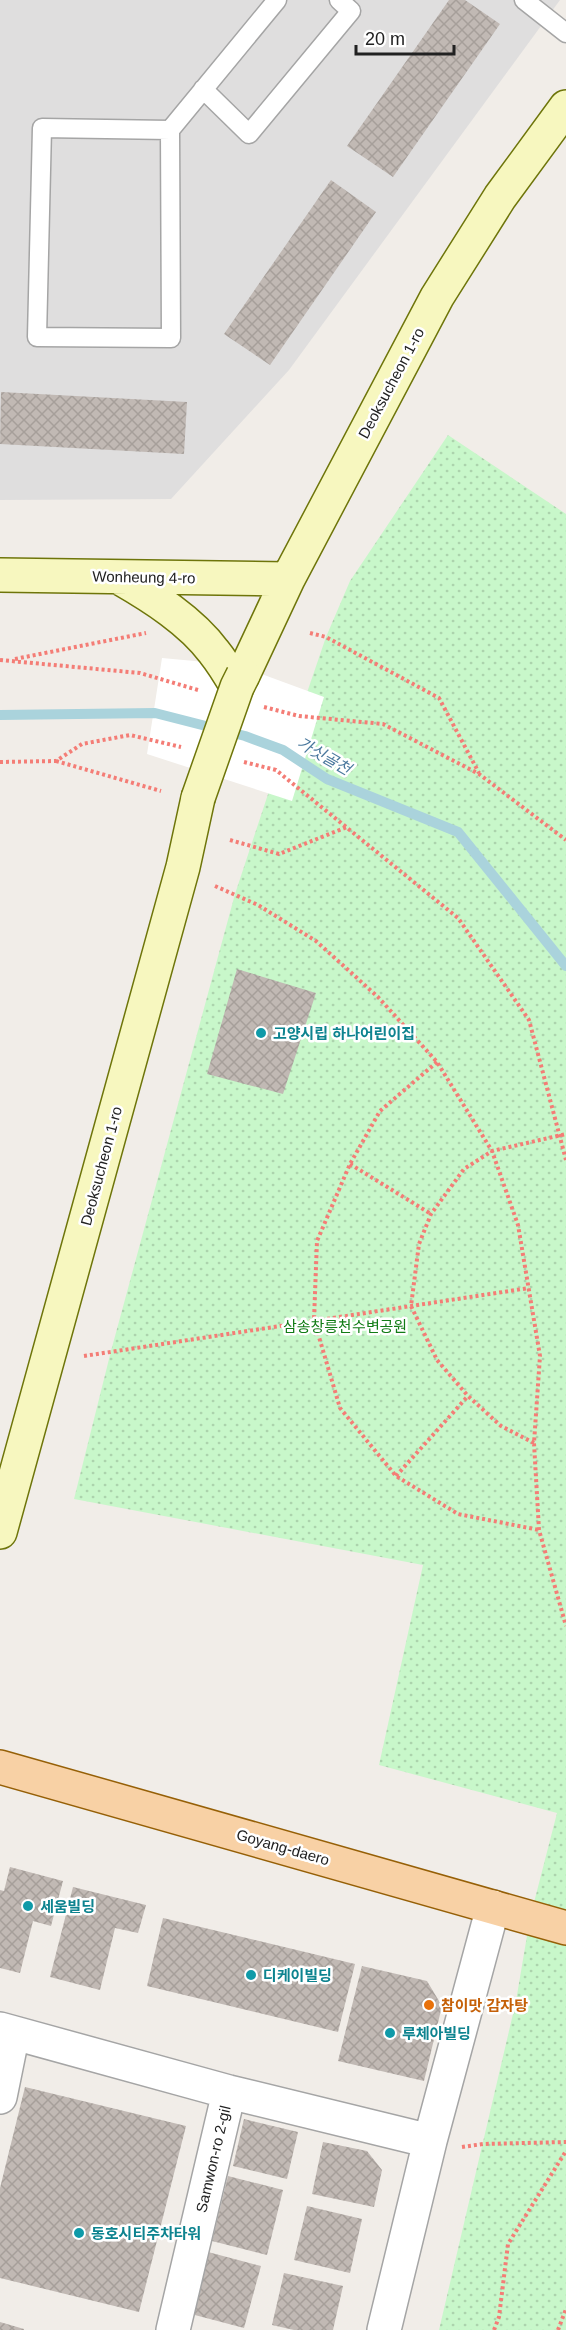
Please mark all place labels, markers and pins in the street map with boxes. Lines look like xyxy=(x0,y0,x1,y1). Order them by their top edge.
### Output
place label: 고양시립 하나어린이집 xyxy=(273,1025,415,1042)
marker: 고양시립 하나어린이집 xyxy=(254,1026,268,1040)
place label: 세움빌딩 xyxy=(40,1898,95,1915)
marker: 세움빌딩 xyxy=(21,1899,35,1913)
place label: 디케이빌딩 xyxy=(263,1967,332,1984)
marker: 디케이빌딩 xyxy=(244,1968,258,1982)
place label: 참이맛 감자탕 xyxy=(441,1997,528,2014)
marker: 참이맛 감자탕 xyxy=(422,1998,436,2012)
place label: 루체아빌딩 xyxy=(402,2025,471,2042)
marker: 루체아빌딩 xyxy=(383,2026,397,2040)
place label: 동호시티주차타워 xyxy=(91,2225,201,2242)
marker: 동호시티주차타워 xyxy=(72,2226,86,2240)

